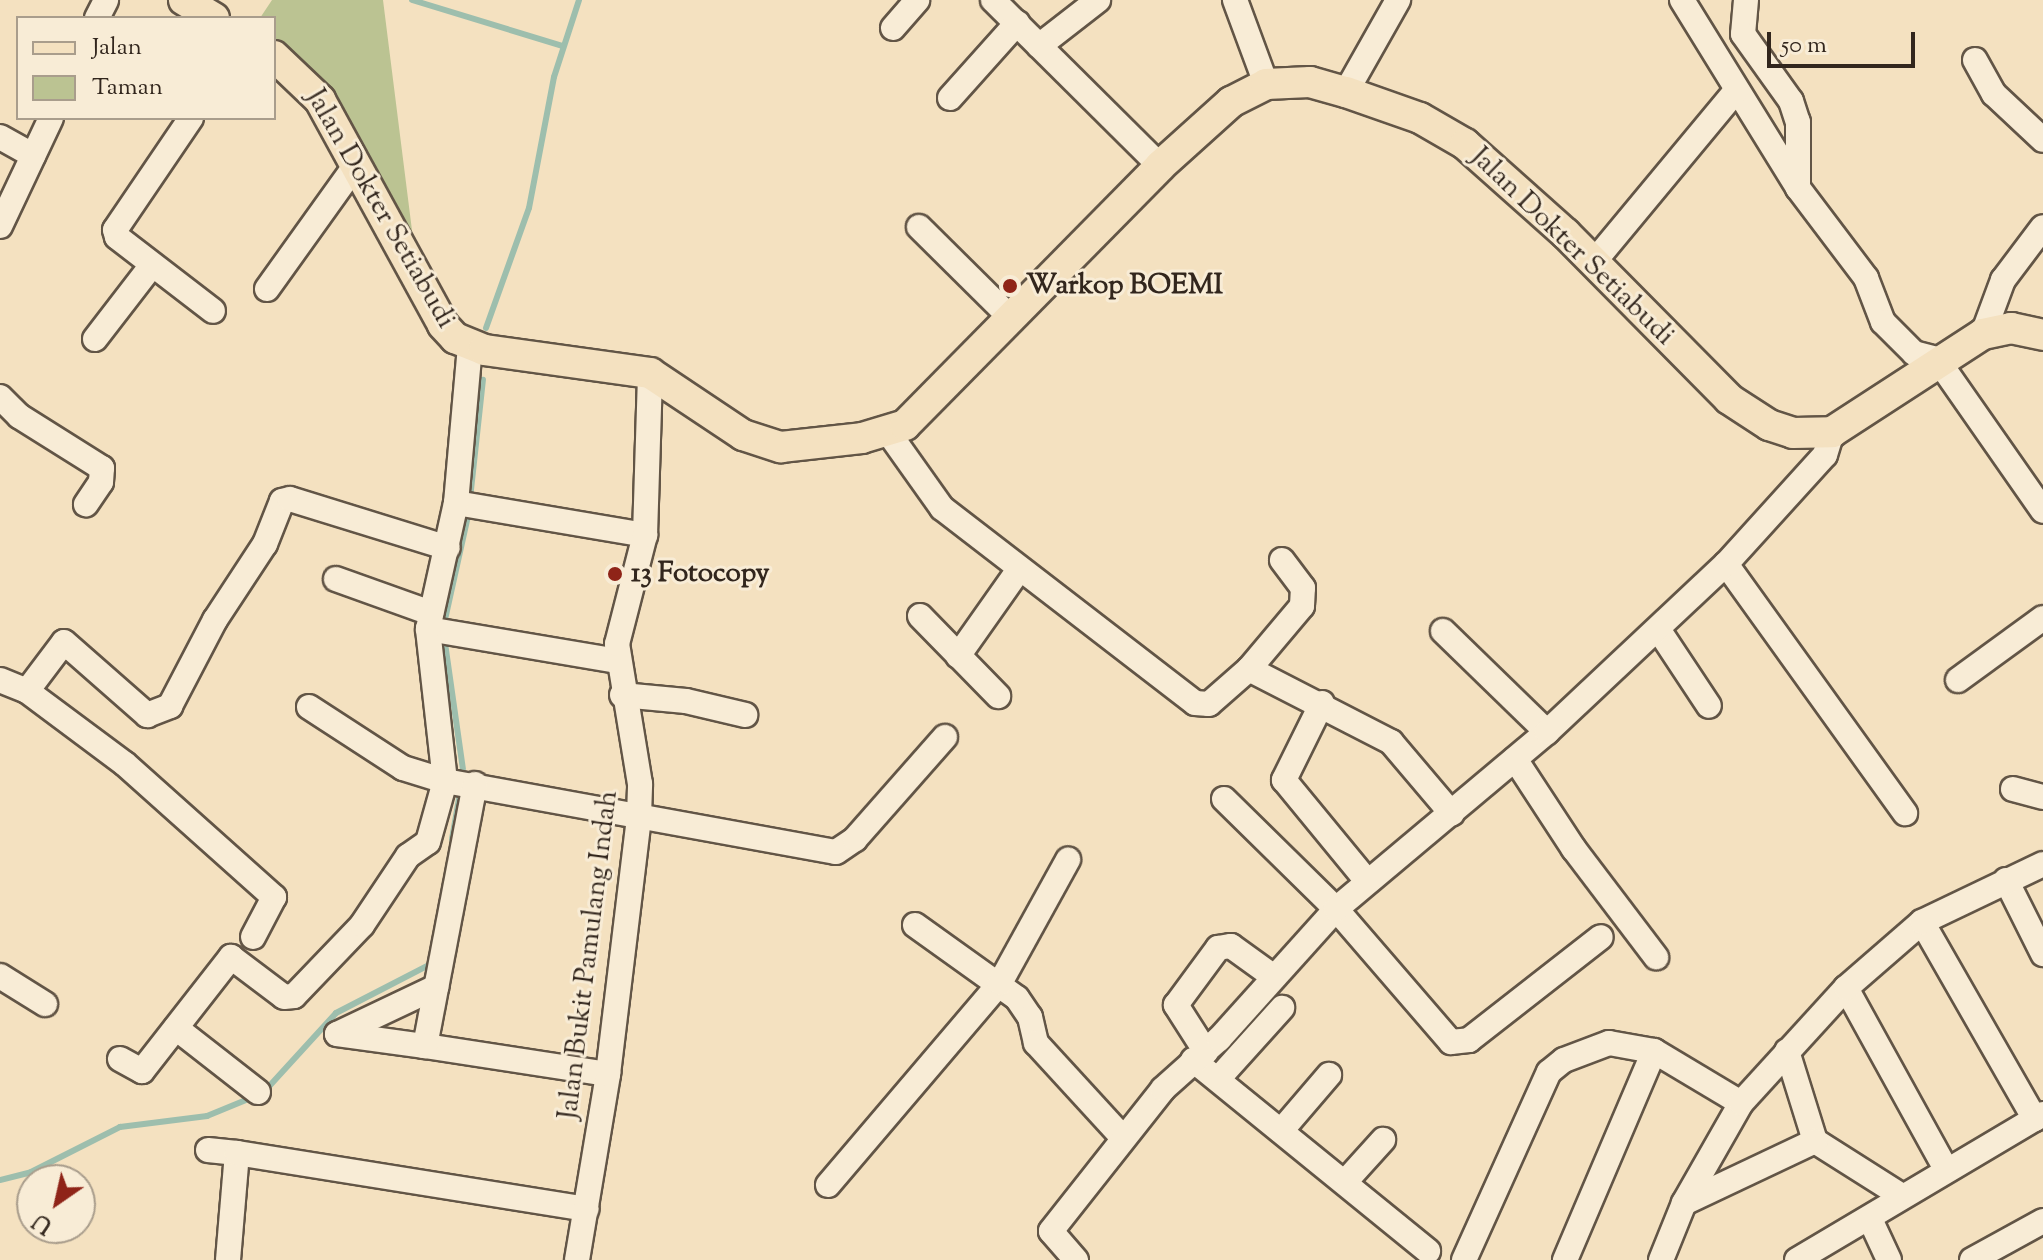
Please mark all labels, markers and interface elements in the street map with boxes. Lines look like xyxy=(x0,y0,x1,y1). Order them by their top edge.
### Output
legend xyxy=(16,16,276,120)
scale bar xyxy=(1771,16,1919,66)
text: 50 m xyxy=(1781,29,1827,63)
text: Jalan xyxy=(92,31,142,65)
text: Taman xyxy=(92,71,163,105)
street label: Jalan Dokter Setiabudi xyxy=(298,83,462,335)
street label: Jalan Dokter Setiabudi xyxy=(1463,141,1681,353)
place label: Warkop BOEMI xyxy=(1026,269,1223,303)
marker: Warkop BOEMI xyxy=(1001,277,1019,295)
place label: 13 Fotocopy xyxy=(631,557,769,591)
marker: 13 Fotocopy xyxy=(606,565,624,583)
street label: Jalan Bukit Pamulang Indah xyxy=(552,789,626,1121)
north arrow xyxy=(16,1164,96,1244)
text: U xyxy=(27,1204,60,1241)

